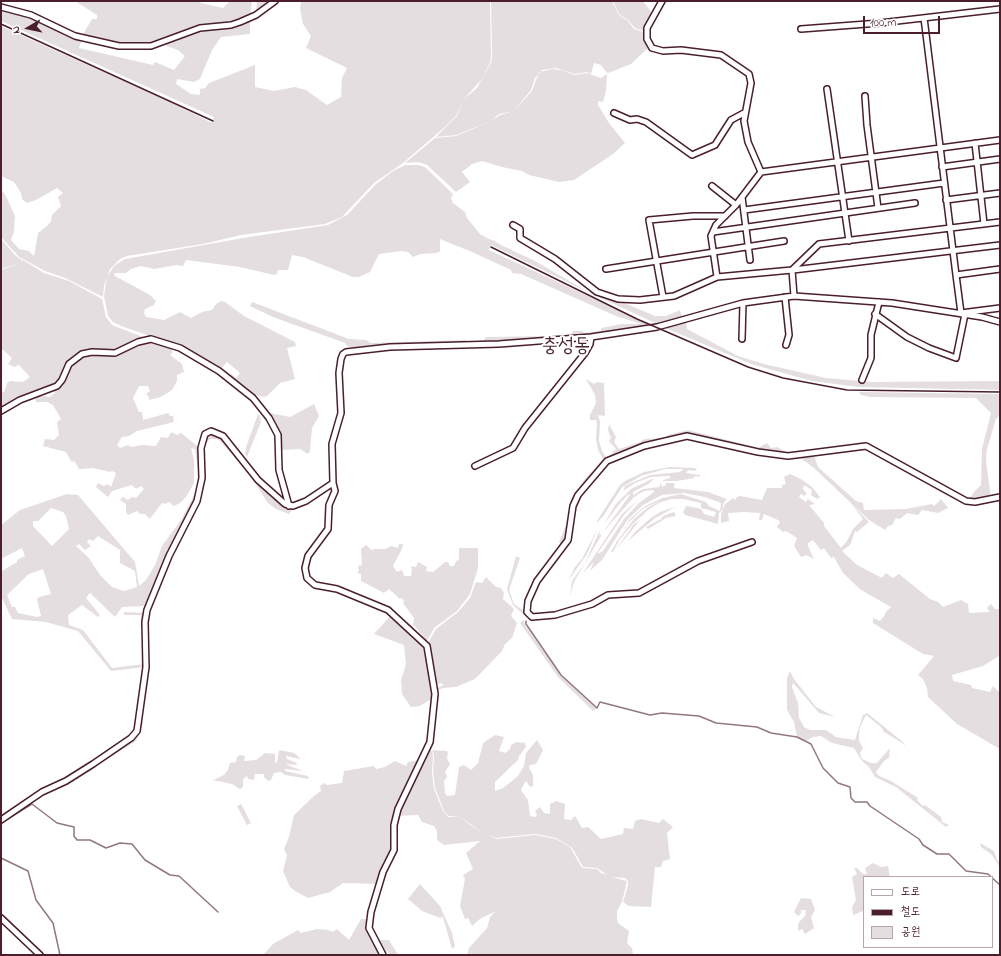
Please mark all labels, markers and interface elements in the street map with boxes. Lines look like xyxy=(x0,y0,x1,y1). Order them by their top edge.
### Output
north arrow xyxy=(8,8,48,48)
scale bar xyxy=(865,8,942,34)
text: 100 m xyxy=(870,14,897,32)
text: N xyxy=(8,25,25,35)
district label: 충성동 xyxy=(542,336,590,360)
legend xyxy=(863,876,993,948)
text: 도로 xyxy=(901,883,920,901)
text: 철도 xyxy=(901,903,920,921)
text: 공원 xyxy=(901,923,920,941)

